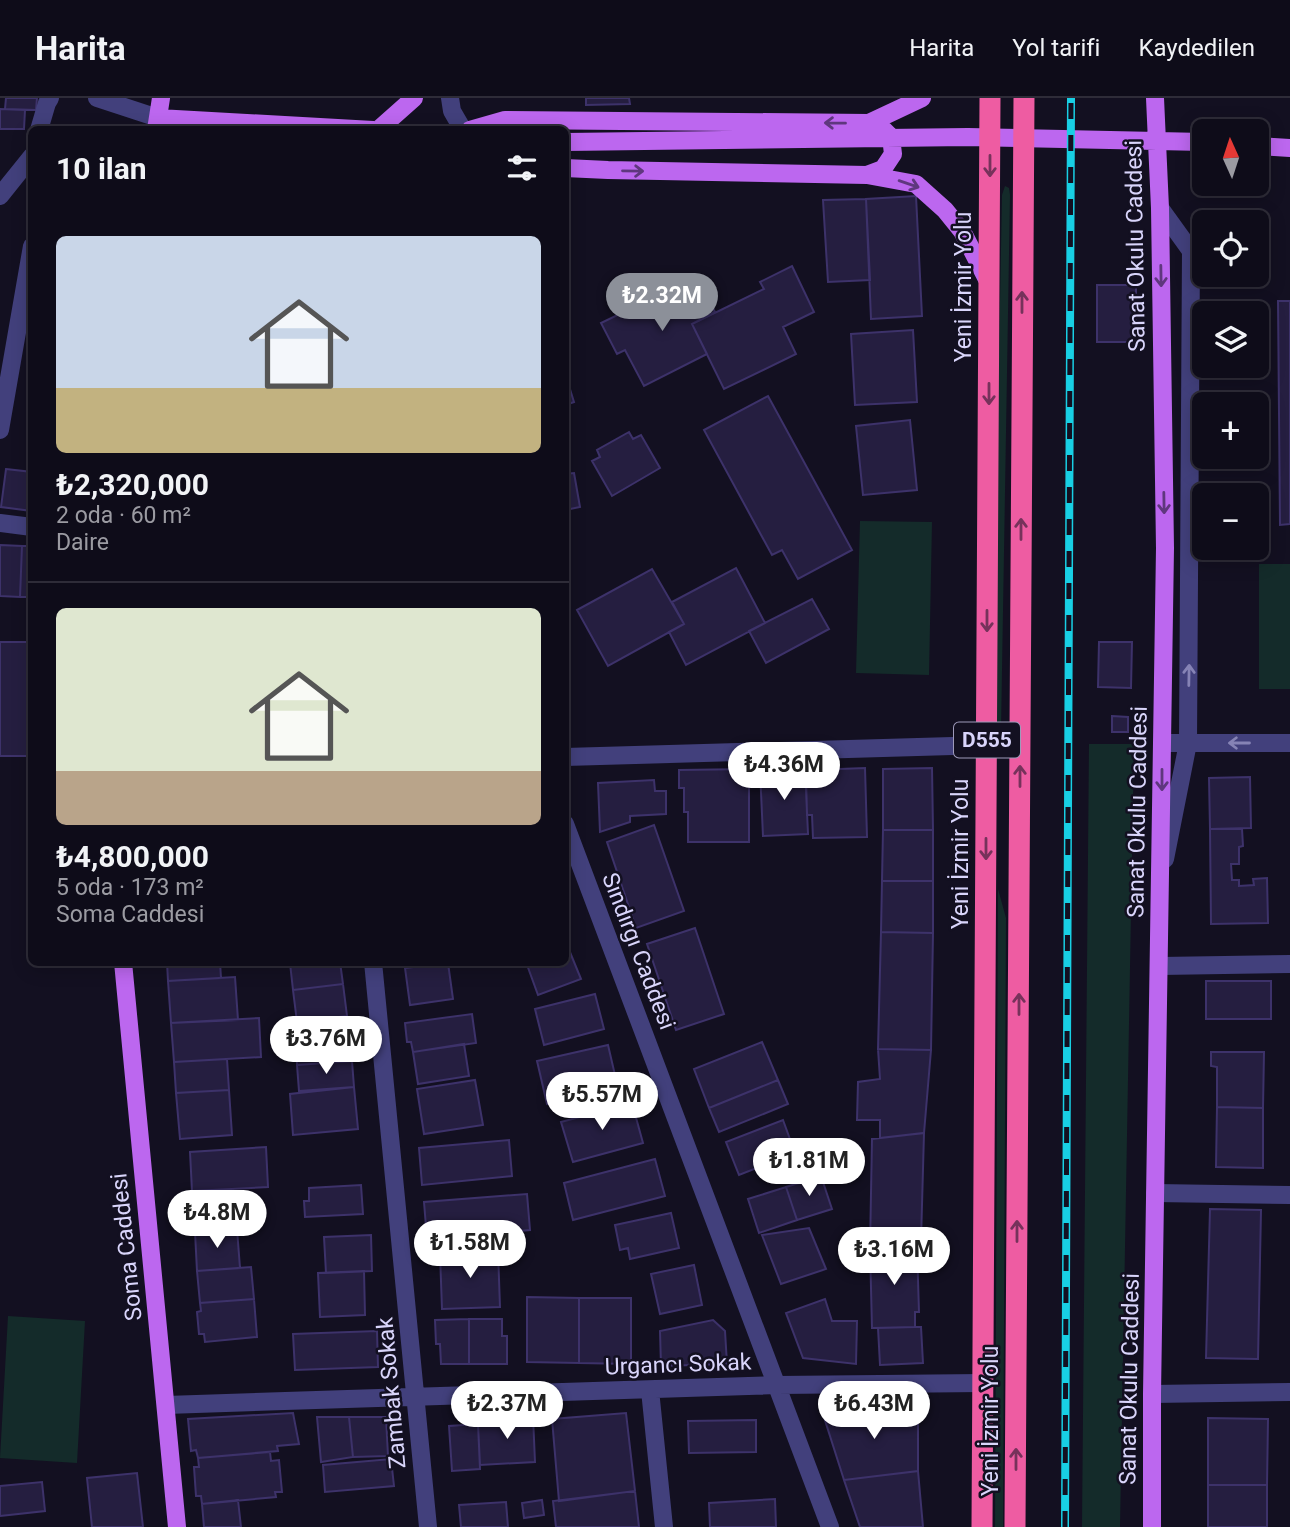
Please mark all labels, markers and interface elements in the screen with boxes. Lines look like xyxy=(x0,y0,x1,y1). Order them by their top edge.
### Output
text: Harita xyxy=(35,29,126,68)
text: Harita xyxy=(909,34,974,62)
text: Yol tarifi xyxy=(1012,34,1100,62)
text: Kaydedilen xyxy=(1138,34,1255,62)
one-way arrow xyxy=(824,116,847,130)
north arrow xyxy=(1192,119,1269,196)
map controls xyxy=(1192,119,1269,560)
street label: Sanat Okulu Caddesi xyxy=(1120,140,1151,352)
icon: filters xyxy=(503,149,541,187)
text: 10 ilan xyxy=(56,151,147,186)
one-way arrow xyxy=(983,154,997,177)
one-way arrow xyxy=(622,164,645,178)
one-way arrow xyxy=(897,179,919,191)
button: locate xyxy=(1192,210,1269,287)
street label: Yeni İzmir Yolu xyxy=(950,212,977,362)
one-way arrow xyxy=(1154,264,1168,287)
pin: ₺2.32M xyxy=(605,274,719,333)
icon: home xyxy=(236,281,362,407)
text: ₺2.32M xyxy=(622,282,702,309)
one-way arrow xyxy=(1015,290,1029,313)
button: layers xyxy=(1192,301,1269,378)
one-way arrow xyxy=(982,382,996,405)
button: + xyxy=(1192,392,1269,469)
text: ₺2,320,000 xyxy=(56,467,209,502)
button: − xyxy=(1192,483,1269,560)
one-way arrow xyxy=(1158,491,1171,514)
text: 2 oda · 60 m² xyxy=(56,502,191,529)
one-way arrow xyxy=(1014,518,1028,541)
text: Daire xyxy=(56,529,109,556)
one-way arrow xyxy=(981,609,994,632)
icon: home xyxy=(236,653,362,779)
one-way arrow xyxy=(1182,663,1196,686)
street label: Sanat Okulu Caddesi xyxy=(1122,706,1153,918)
road number: D555 xyxy=(954,722,1020,758)
one-way arrow xyxy=(1228,736,1251,750)
pin: ₺4.36M xyxy=(727,742,841,802)
text: ₺4.36M xyxy=(744,751,824,778)
one-way arrow xyxy=(1013,765,1027,788)
one-way arrow xyxy=(1155,768,1169,791)
street label: Yeni İzmir Yolu xyxy=(947,779,974,929)
one-way arrow xyxy=(979,837,993,860)
text: ₺4,800,000 xyxy=(56,839,209,874)
street label: Sındırgı Caddesi xyxy=(596,869,681,1033)
text: 5 oda · 173 m² xyxy=(56,874,204,901)
text: Soma Caddesi xyxy=(56,901,204,928)
one-way arrow xyxy=(1012,993,1025,1016)
pin: ₺3.76M xyxy=(269,1016,383,1076)
text: ₺3.76M xyxy=(286,1025,366,1052)
pin: ₺5.57M xyxy=(545,1072,659,1132)
text: ₺5.57M xyxy=(562,1081,642,1108)
pin: ₺1.81M xyxy=(752,1138,866,1198)
text: ₺1.81M xyxy=(769,1147,849,1174)
street label: Soma Caddesi xyxy=(105,1172,148,1322)
pin: ₺4.8M xyxy=(168,1190,266,1250)
text: ₺4.8M xyxy=(184,1199,250,1226)
pin: ₺1.58M xyxy=(413,1220,527,1280)
one-way arrow xyxy=(1010,1220,1024,1243)
pin: ₺3.16M xyxy=(837,1228,951,1287)
text: ₺1.58M xyxy=(430,1229,510,1256)
text: ₺3.16M xyxy=(854,1236,934,1263)
street label: Sanat Okulu Caddesi xyxy=(1114,1273,1145,1485)
street label: Zambak Sokak xyxy=(371,1316,412,1470)
street label: Yeni İzmir Yolu xyxy=(977,1346,1004,1496)
street label: Urgancı Sokak xyxy=(604,1348,752,1381)
pin: ₺2.37M xyxy=(450,1382,564,1441)
pin: ₺6.43M xyxy=(817,1382,931,1441)
text: ₺2.37M xyxy=(467,1390,547,1417)
text: ₺6.43M xyxy=(834,1390,914,1417)
one-way arrow xyxy=(1009,1448,1023,1471)

